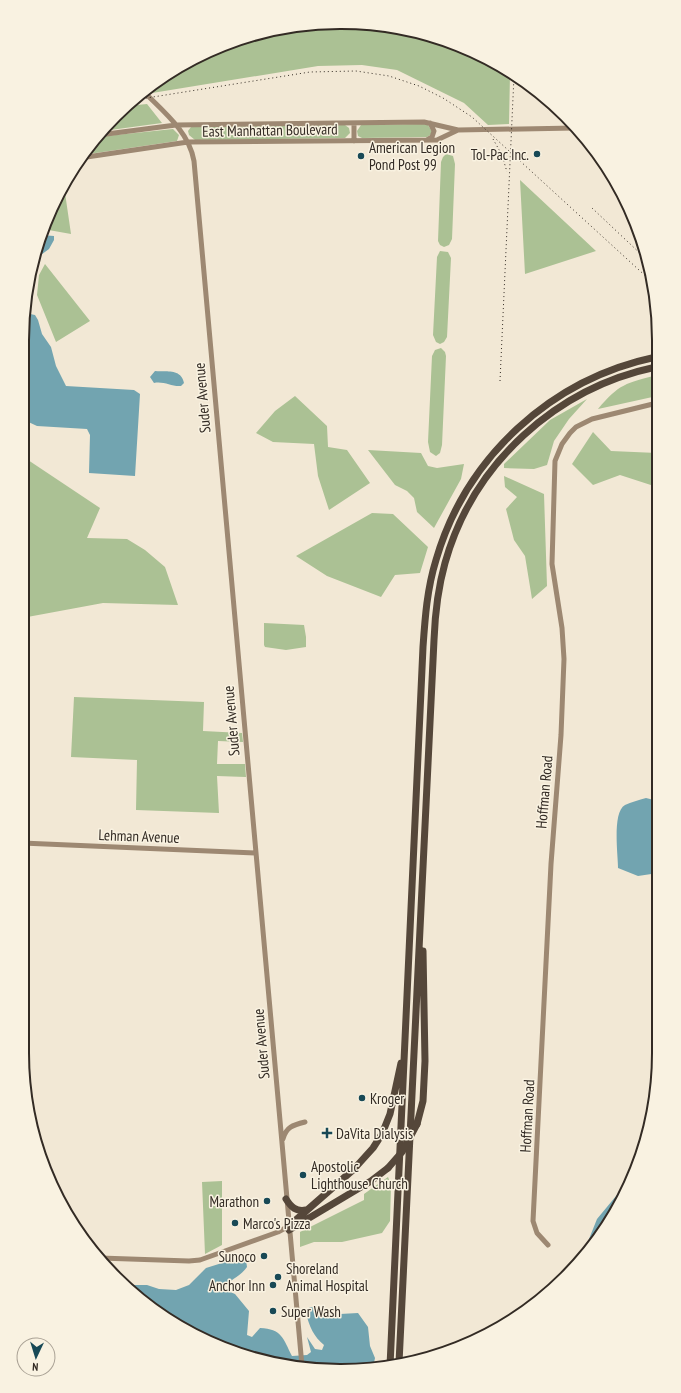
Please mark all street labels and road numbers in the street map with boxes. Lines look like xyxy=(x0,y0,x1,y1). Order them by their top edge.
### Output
street label: East Manhattan Boulevard xyxy=(202,119,338,141)
street label: Suder Avenue xyxy=(189,362,215,434)
street label: Suder Avenue xyxy=(218,685,244,757)
street label: Hoffman Road xyxy=(531,755,557,829)
street label: Lehman Avenue xyxy=(98,825,180,847)
street label: Suder Avenue xyxy=(248,1008,274,1080)
street label: Hoffman Road xyxy=(516,1079,538,1153)

